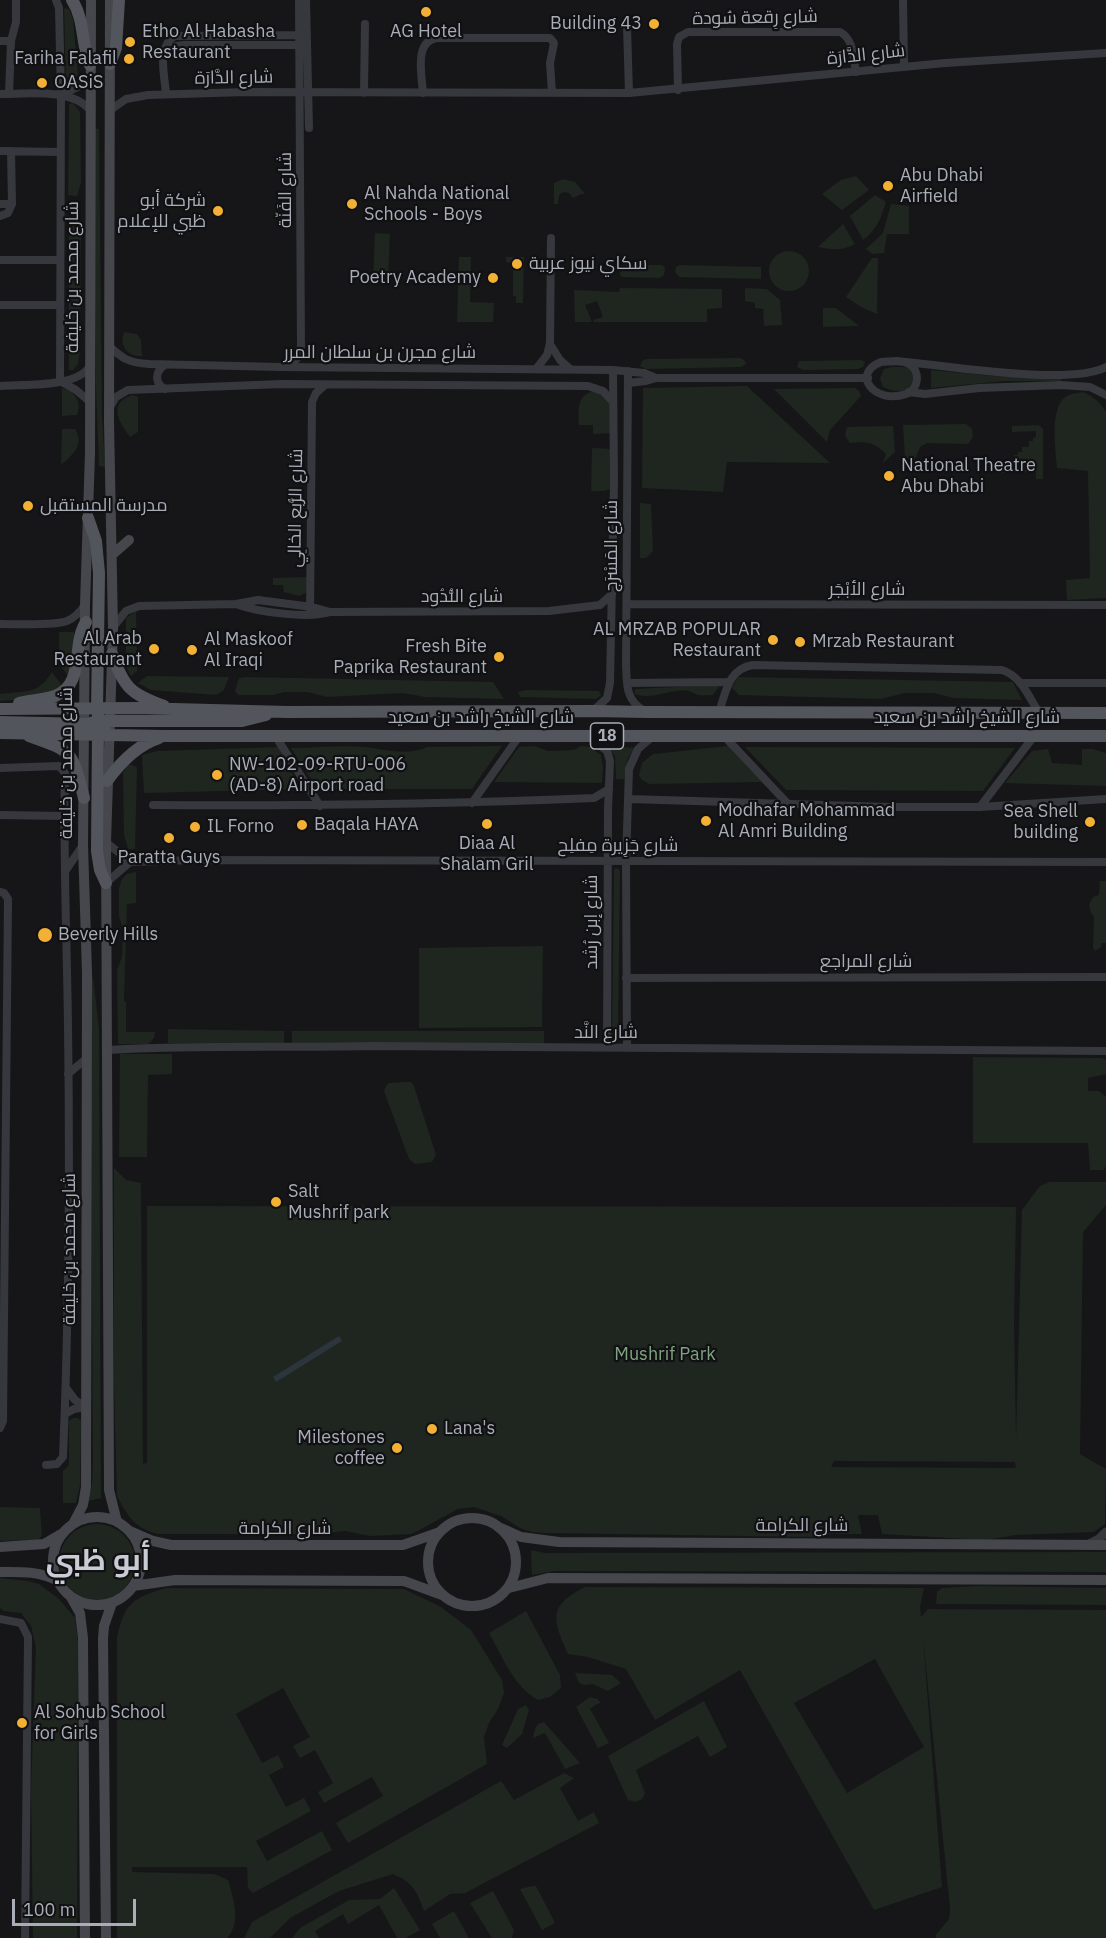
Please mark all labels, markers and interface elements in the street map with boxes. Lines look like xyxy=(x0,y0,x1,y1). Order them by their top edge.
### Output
marker: AG Hotel xyxy=(419,5,433,19)
street label: شارع رِقعة سُودة xyxy=(692,6,818,30)
place label: Building 43 xyxy=(550,13,642,35)
marker: Building 43 xyxy=(647,17,661,31)
place label: Etho Al Habasha Restaurant xyxy=(142,21,275,63)
place label: AG Hotel xyxy=(390,21,462,43)
marker: Etho Al Habasha Restaurant xyxy=(123,35,137,49)
street label: شارع الدَّارَة xyxy=(826,40,906,70)
place label: Fariha Falafil xyxy=(14,48,117,70)
marker: Fariha Falafil xyxy=(122,52,136,66)
street label: شارع الدَّارَة xyxy=(195,67,273,89)
place label: OASiS xyxy=(54,72,103,94)
marker: OASiS xyxy=(35,76,49,90)
street label: شارع الفَنّة xyxy=(275,152,297,228)
place label: Abu Dhabi Airfield xyxy=(900,165,983,207)
marker: Abu Dhabi Airfield xyxy=(881,179,895,193)
place label: Al Nahda National Schools - Boys xyxy=(364,183,510,226)
place label: شركة أبو ظبي للإعلام xyxy=(117,190,206,232)
marker: Al Nahda National Schools - Boys xyxy=(345,197,359,211)
street label: شارع محمد بن خليفة xyxy=(62,201,84,353)
marker: شركة أبو ظبي للإعلام xyxy=(211,204,225,218)
place label: سكاي نيوز عربية xyxy=(529,253,647,275)
marker: سكاي نيوز عربية xyxy=(510,257,524,271)
place label: Poetry Academy xyxy=(349,267,481,289)
marker: Poetry Academy xyxy=(486,271,500,285)
street label: شارع مجرن بن سلطان المرر xyxy=(284,342,476,364)
street label: شارع الرُّبع الخالِي xyxy=(284,448,308,568)
place label: National Theatre Abu Dhabi xyxy=(901,455,1036,498)
marker: National Theatre Abu Dhabi xyxy=(882,469,896,483)
place label: مدرسة المستقبل xyxy=(40,495,168,517)
marker: مدرسة المستقبل xyxy=(21,499,35,513)
street label: شارع المَسْرَج xyxy=(601,500,623,592)
street label: شارع الأبْجَر xyxy=(829,579,905,601)
street label: شارع النُّدُود xyxy=(421,586,503,608)
place label: AL MRZAB POPULAR Restaurant xyxy=(593,619,761,662)
place label: Al Arab Restaurant xyxy=(53,628,142,670)
place label: Al Maskoof Al Iraqi xyxy=(204,629,293,672)
place label: Mrzab Restaurant xyxy=(812,631,954,653)
marker: AL MRZAB POPULAR Restaurant xyxy=(766,633,780,647)
marker: Mrzab Restaurant xyxy=(793,635,807,649)
place label: Fresh Bite Paprika Restaurant xyxy=(333,636,487,678)
marker: Al Arab Restaurant xyxy=(147,642,161,656)
marker: Al Maskoof Al Iraqi xyxy=(185,643,199,657)
marker: Fresh Bite Paprika Restaurant xyxy=(492,650,506,664)
street label: شارع محمد بن خليفة xyxy=(56,687,78,839)
street label: شارع الشيخ راشد بن سعيد xyxy=(388,707,574,729)
street label: شارع الشيخ راشد بن سعيد xyxy=(874,707,1060,729)
road number: 18 xyxy=(590,723,624,749)
place label: NW-102-09-RTU-006 (AD-8) Airport road xyxy=(229,754,406,796)
marker: NW-102-09-RTU-006 (AD-8) Airport road xyxy=(210,768,224,782)
place label: Modhafar Mohammad Al Amri Building xyxy=(718,800,895,842)
place label: Sea Shell building xyxy=(1004,801,1078,844)
place label: Baqala HAYA xyxy=(314,814,419,836)
marker: Modhafar Mohammad Al Amri Building xyxy=(699,814,713,828)
marker: Sea Shell building xyxy=(1083,815,1097,829)
place label: IL Forno xyxy=(207,816,274,838)
marker: Diaa Al Shalam Gril xyxy=(480,817,494,831)
marker: Baqala HAYA xyxy=(295,818,309,832)
marker: IL Forno xyxy=(188,820,202,834)
marker: Paratta Guys xyxy=(162,831,176,845)
place label: Diaa Al Shalam Gril xyxy=(440,833,534,876)
street label: شارع جَزِيرة مِفلِح xyxy=(558,835,678,857)
place label: Paratta Guys xyxy=(117,847,221,869)
street label: شارع إبن رُشد xyxy=(581,875,603,969)
place label: Beverly Hills xyxy=(58,924,158,946)
marker: Beverly Hills xyxy=(36,926,54,944)
street label: شارع المراجع xyxy=(820,951,912,973)
street label: شارع النَّد xyxy=(574,1022,638,1044)
street label: شارع محمد بن خليفة xyxy=(59,1173,81,1325)
place label: Salt Mushrif park xyxy=(288,1181,389,1224)
marker: Salt Mushrif park xyxy=(269,1195,283,1209)
park label: Mushrif Park xyxy=(614,1344,716,1366)
place label: Lana's xyxy=(444,1418,495,1440)
marker: Lana's xyxy=(425,1422,439,1436)
place label: Milestones coffee xyxy=(297,1427,385,1470)
marker: Milestones coffee xyxy=(390,1441,404,1455)
street label: شارع الكرامة xyxy=(756,1515,848,1537)
street label: شارع الكرامة xyxy=(239,1518,331,1540)
district label: أبو ظبي xyxy=(46,1543,150,1579)
place label: Al Sohub School for Girls xyxy=(34,1702,165,1744)
marker: Al Sohub School for Girls xyxy=(15,1716,29,1730)
scale bar xyxy=(15,1887,140,1925)
text: 100 m xyxy=(23,1898,75,1921)

